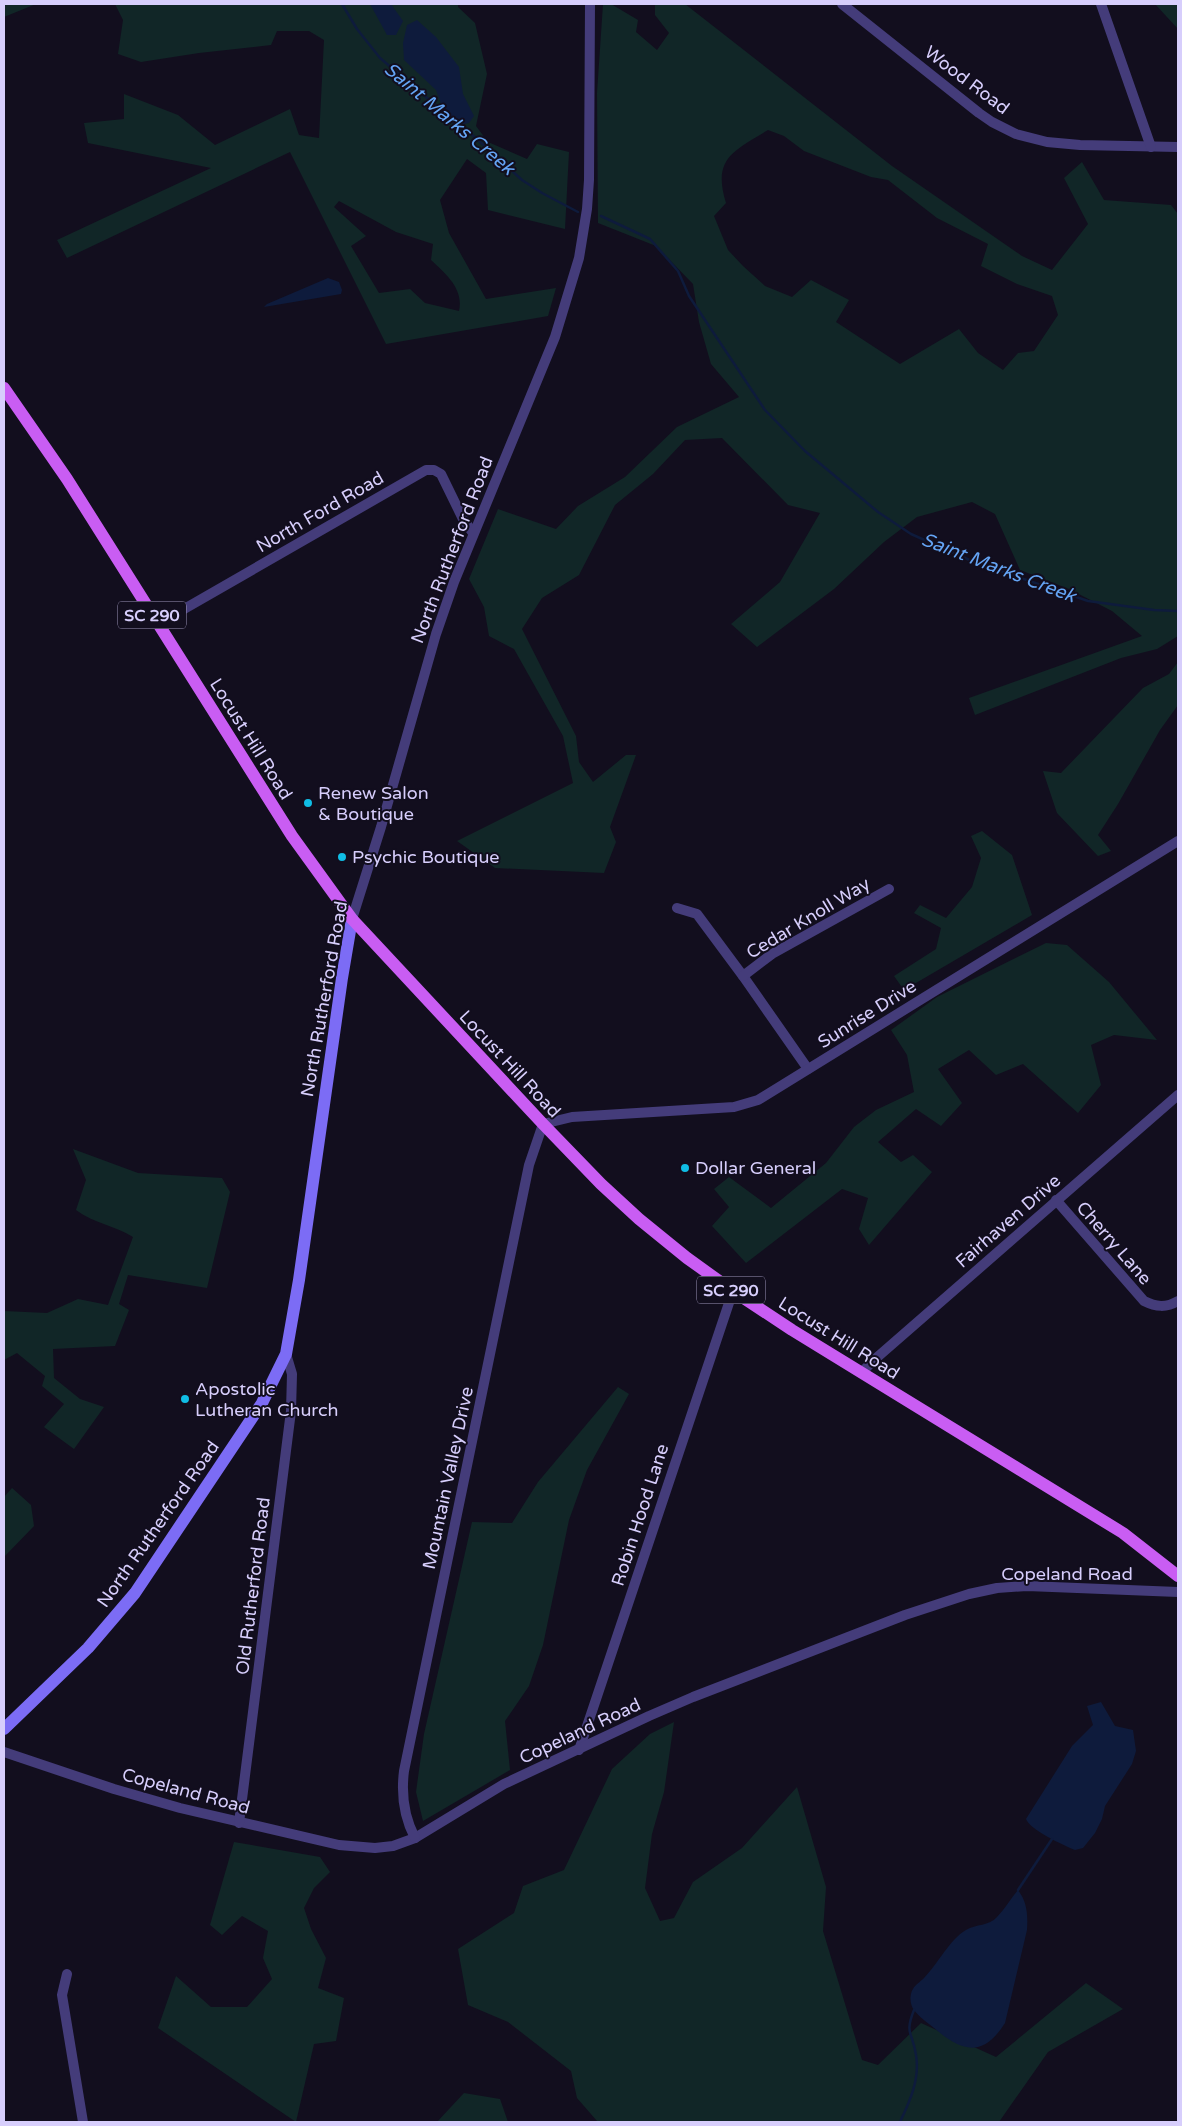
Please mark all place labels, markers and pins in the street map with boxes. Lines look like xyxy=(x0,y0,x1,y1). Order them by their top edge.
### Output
place label: Renew Salon & Boutique xyxy=(318,782,429,825)
marker: Renew Salon & Boutique xyxy=(302,797,314,809)
place label: Psychic Boutique xyxy=(352,846,500,868)
marker: Psychic Boutique xyxy=(336,851,348,863)
place label: Dollar General xyxy=(695,1157,816,1179)
marker: Dollar General xyxy=(679,1162,691,1174)
place label: Apostolic Lutheran Church xyxy=(195,1378,339,1421)
marker: Apostolic Lutheran Church xyxy=(179,1393,191,1405)

